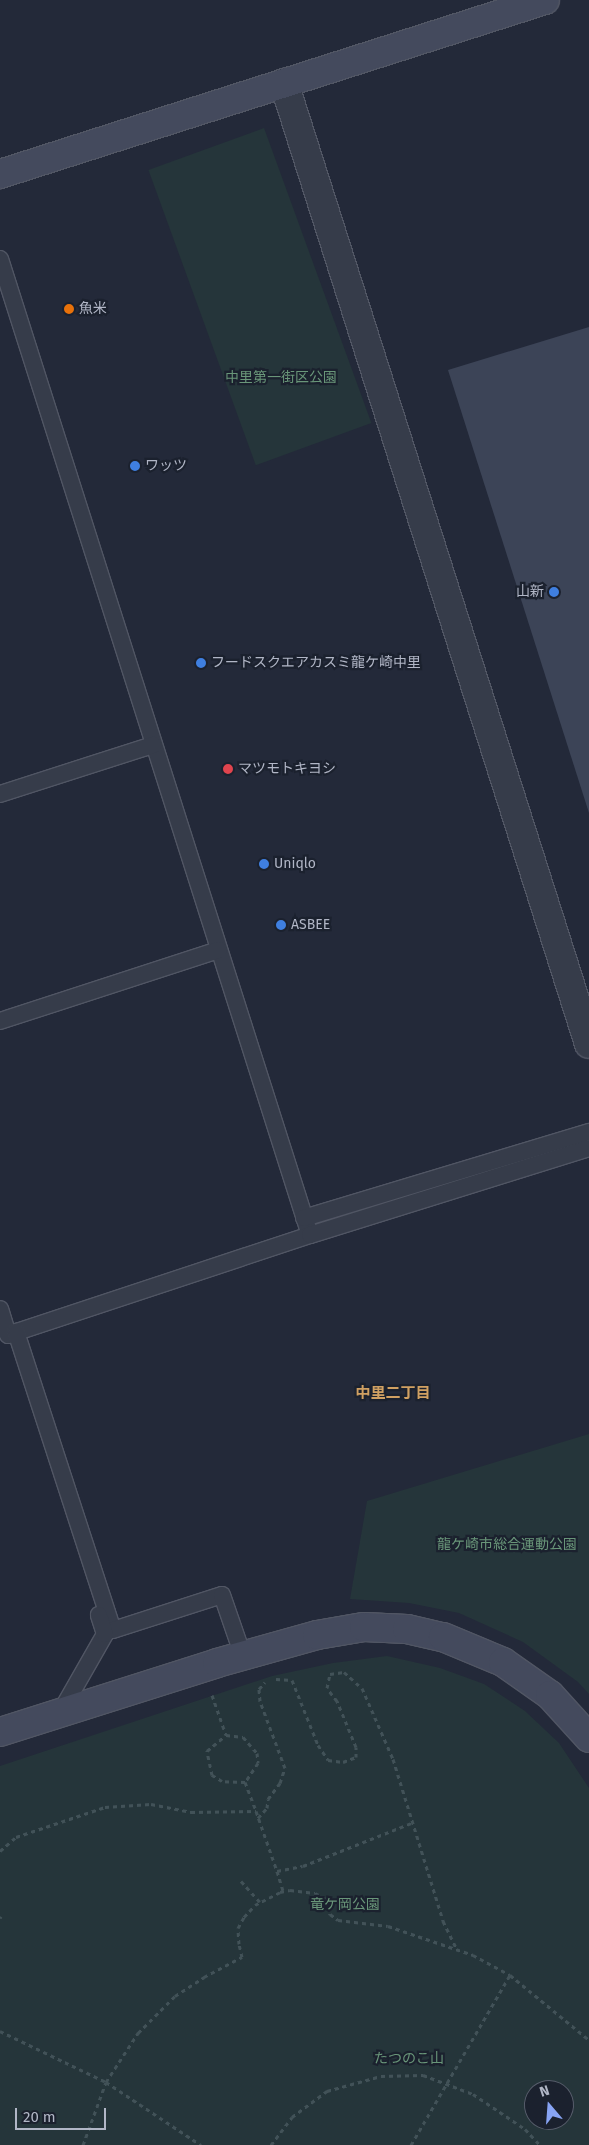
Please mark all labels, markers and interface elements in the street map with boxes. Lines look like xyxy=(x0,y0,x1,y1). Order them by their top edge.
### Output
place label: 魚米 xyxy=(79,301,107,317)
marker: 魚米 xyxy=(63,303,75,315)
park label: 中里第一街区公園 xyxy=(225,370,337,386)
place label: ワッツ xyxy=(145,458,187,474)
marker: ワッツ xyxy=(129,460,141,472)
place label: 山新 xyxy=(516,584,544,600)
marker: 山新 xyxy=(548,586,560,598)
place label: フードスクエアカスミ龍ケ崎中里 xyxy=(211,655,421,671)
marker: フードスクエアカスミ龍ケ崎中里 xyxy=(195,657,207,669)
place label: マツモトキヨシ xyxy=(238,761,336,777)
marker: マツモトキヨシ xyxy=(222,763,234,775)
place label: Uniqlo xyxy=(274,856,316,872)
marker: Uniqlo xyxy=(258,858,270,870)
place label: ASBEE xyxy=(291,917,330,933)
marker: ASBEE xyxy=(275,919,287,931)
district label: 中里二丁目 xyxy=(356,1385,430,1403)
park label: 龍ケ崎市総合運動公園 xyxy=(437,1537,577,1553)
park label: 竜ケ岡公園 xyxy=(310,1897,380,1913)
park label: たつのこ山 xyxy=(374,2051,444,2067)
north arrow xyxy=(524,2080,574,2130)
text: N xyxy=(537,2082,552,2101)
scale bar xyxy=(18,2098,109,2130)
text: 20 m xyxy=(23,2108,56,2126)

